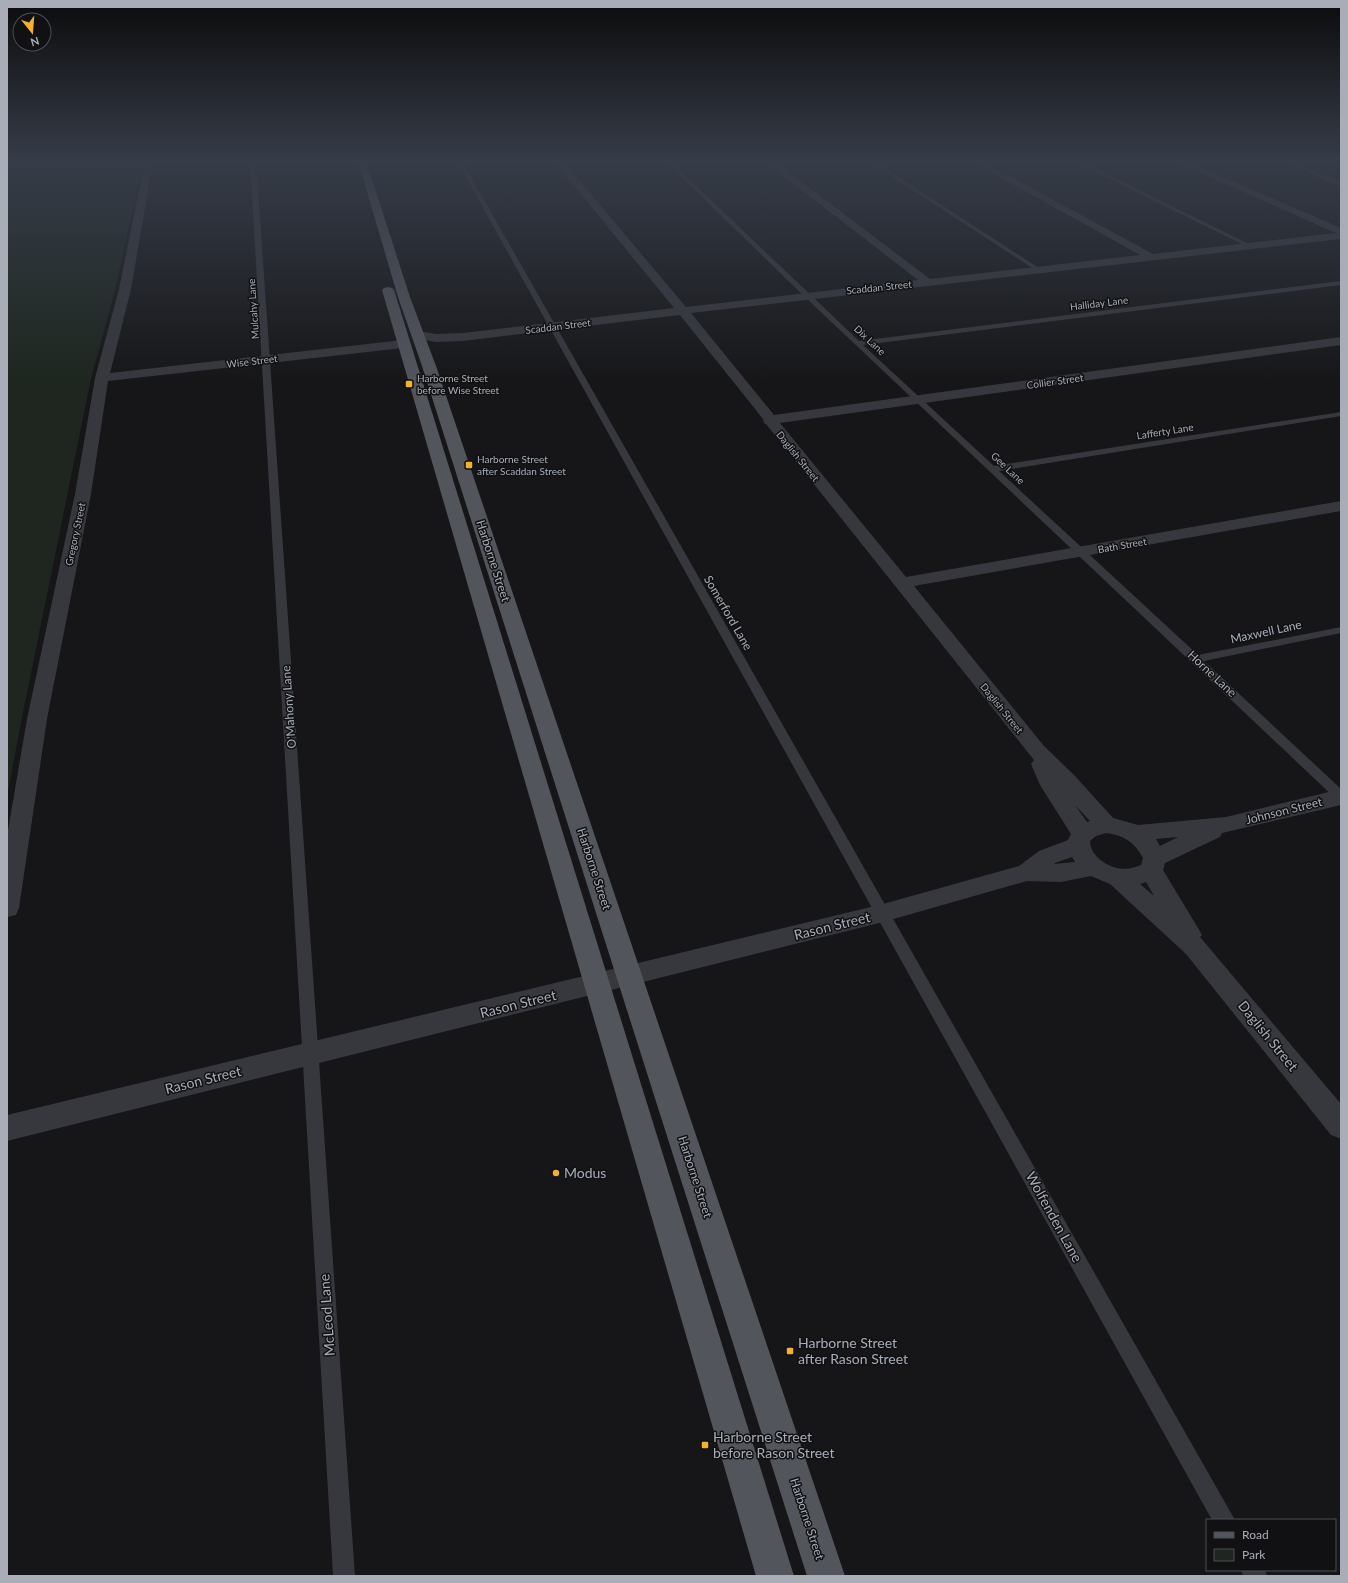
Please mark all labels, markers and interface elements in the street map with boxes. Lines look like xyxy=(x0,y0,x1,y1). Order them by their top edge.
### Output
north arrow xyxy=(12,12,52,52)
text: N xyxy=(29,35,41,49)
street label: Mulcahy Lane xyxy=(245,278,261,340)
street label: Scaddan Street xyxy=(846,278,913,296)
street label: Halliday Lane xyxy=(1069,293,1129,313)
street label: Scaddan Street xyxy=(525,316,592,336)
street label: Dix Lane xyxy=(852,323,888,357)
street label: Wise Street xyxy=(226,352,279,370)
street label: Collier Street xyxy=(1026,371,1084,391)
place label: Harborne Street before Wise Street xyxy=(417,372,500,396)
marker: Harborne Street before Wise Street xyxy=(404,379,414,389)
street label: Lafferty Lane xyxy=(1136,421,1194,441)
street label: Daglish Street xyxy=(774,428,822,484)
street label: Gee Lane xyxy=(989,450,1027,486)
place label: Harborne Street after Scaddan Street xyxy=(477,453,566,477)
marker: Harborne Street after Scaddan Street xyxy=(464,460,474,470)
street label: Gregory Street xyxy=(62,501,88,567)
street label: Harborne Street xyxy=(473,518,514,604)
street label: Bath Street xyxy=(1097,535,1148,555)
street label: Somerford Lane xyxy=(701,573,756,653)
street label: Maxwell Lane xyxy=(1229,617,1303,646)
street label: Horne Lane xyxy=(1185,647,1240,700)
street label: O'Mahony Lane xyxy=(278,665,299,749)
street label: Daglish Street xyxy=(978,680,1026,736)
street label: Johnson Street xyxy=(1244,794,1324,827)
street label: Harborne Street xyxy=(574,826,615,912)
street label: Rason Street xyxy=(792,908,872,943)
street label: Rason Street xyxy=(478,986,558,1021)
street label: Daglish Street xyxy=(1235,997,1302,1074)
street label: Rason Street xyxy=(163,1062,243,1097)
street label: Harborne Street xyxy=(675,1134,716,1220)
place label: Modus xyxy=(564,1164,606,1181)
marker: Modus xyxy=(551,1168,561,1178)
street label: Wolfenden Lane xyxy=(1023,1169,1086,1265)
street label: McLeod Lane xyxy=(315,1273,338,1357)
place label: Harborne Street after Rason Street xyxy=(798,1334,908,1367)
marker: Harborne Street after Rason Street xyxy=(785,1346,795,1356)
place label: Harborne Street before Rason Street xyxy=(713,1428,834,1461)
marker: Harborne Street before Rason Street xyxy=(700,1440,710,1450)
street label: Harborne Street xyxy=(787,1476,828,1562)
legend xyxy=(1206,1519,1336,1571)
text: Road xyxy=(1242,1527,1269,1542)
text: Park xyxy=(1242,1547,1266,1562)

